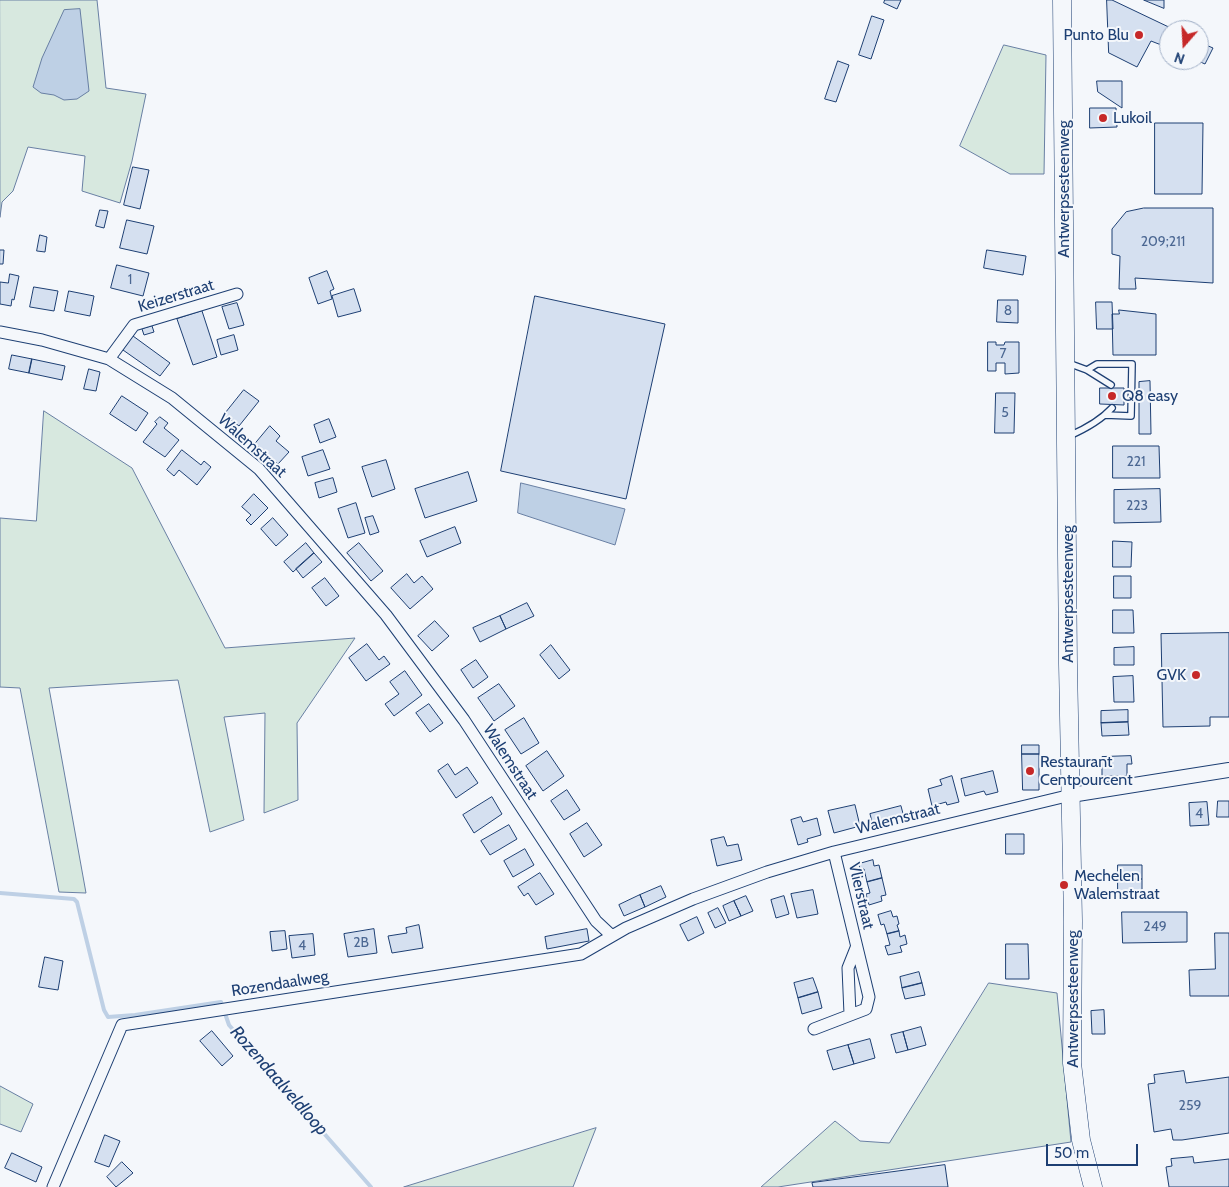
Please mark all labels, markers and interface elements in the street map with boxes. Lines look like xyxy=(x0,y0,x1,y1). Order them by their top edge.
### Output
north arrow xyxy=(1159,20,1209,70)
place label: Punto Blu xyxy=(1063,25,1129,45)
marker: Punto Blu xyxy=(1133,29,1145,41)
text: N xyxy=(1172,48,1187,68)
place label: Lukoil xyxy=(1113,108,1152,128)
marker: Lukoil xyxy=(1097,112,1109,124)
street label: Antwerpsesteenweg xyxy=(1054,120,1074,258)
house number: 209;211 xyxy=(1141,234,1185,250)
house number: 1 xyxy=(128,272,132,288)
street label: Keizerstraat xyxy=(136,275,216,317)
house number: 8 xyxy=(1004,303,1012,319)
house number: 7 xyxy=(999,346,1007,362)
place label: Q8 easy xyxy=(1122,386,1178,406)
marker: Q8 easy xyxy=(1106,390,1118,402)
house number: 5 xyxy=(1001,405,1009,421)
street label: Walemstraat xyxy=(214,410,290,482)
house number: 221 xyxy=(1126,454,1146,470)
house number: 223 xyxy=(1126,498,1148,514)
street label: Antwerpsesteenweg xyxy=(1058,525,1078,663)
place label: GVK xyxy=(1156,665,1186,685)
marker: GVK xyxy=(1190,669,1202,681)
street label: Walemstraat xyxy=(479,721,541,803)
place label: Restaurant Centpourcent xyxy=(1040,752,1133,790)
marker: Restaurant Centpourcent xyxy=(1024,765,1036,777)
street label: Walemstraat xyxy=(854,799,942,839)
house number: 4 xyxy=(1195,806,1203,822)
street label: Vlierstraat xyxy=(844,861,878,931)
place label: Mechelen Walemstraat xyxy=(1074,866,1160,904)
marker: Mechelen Walemstraat xyxy=(1058,879,1070,891)
house number: 249 xyxy=(1143,919,1167,935)
street label: Antwerpsesteenweg xyxy=(1063,930,1083,1068)
house number: 2B xyxy=(353,935,369,951)
house number: 4 xyxy=(298,938,306,954)
street label: Rozendaalweg xyxy=(230,967,330,1001)
water label: Rozendaalveldloop xyxy=(225,1022,333,1140)
house number: 259 xyxy=(1179,1098,1201,1114)
scale bar xyxy=(1049,1134,1142,1166)
text: 50 m xyxy=(1054,1144,1089,1162)

